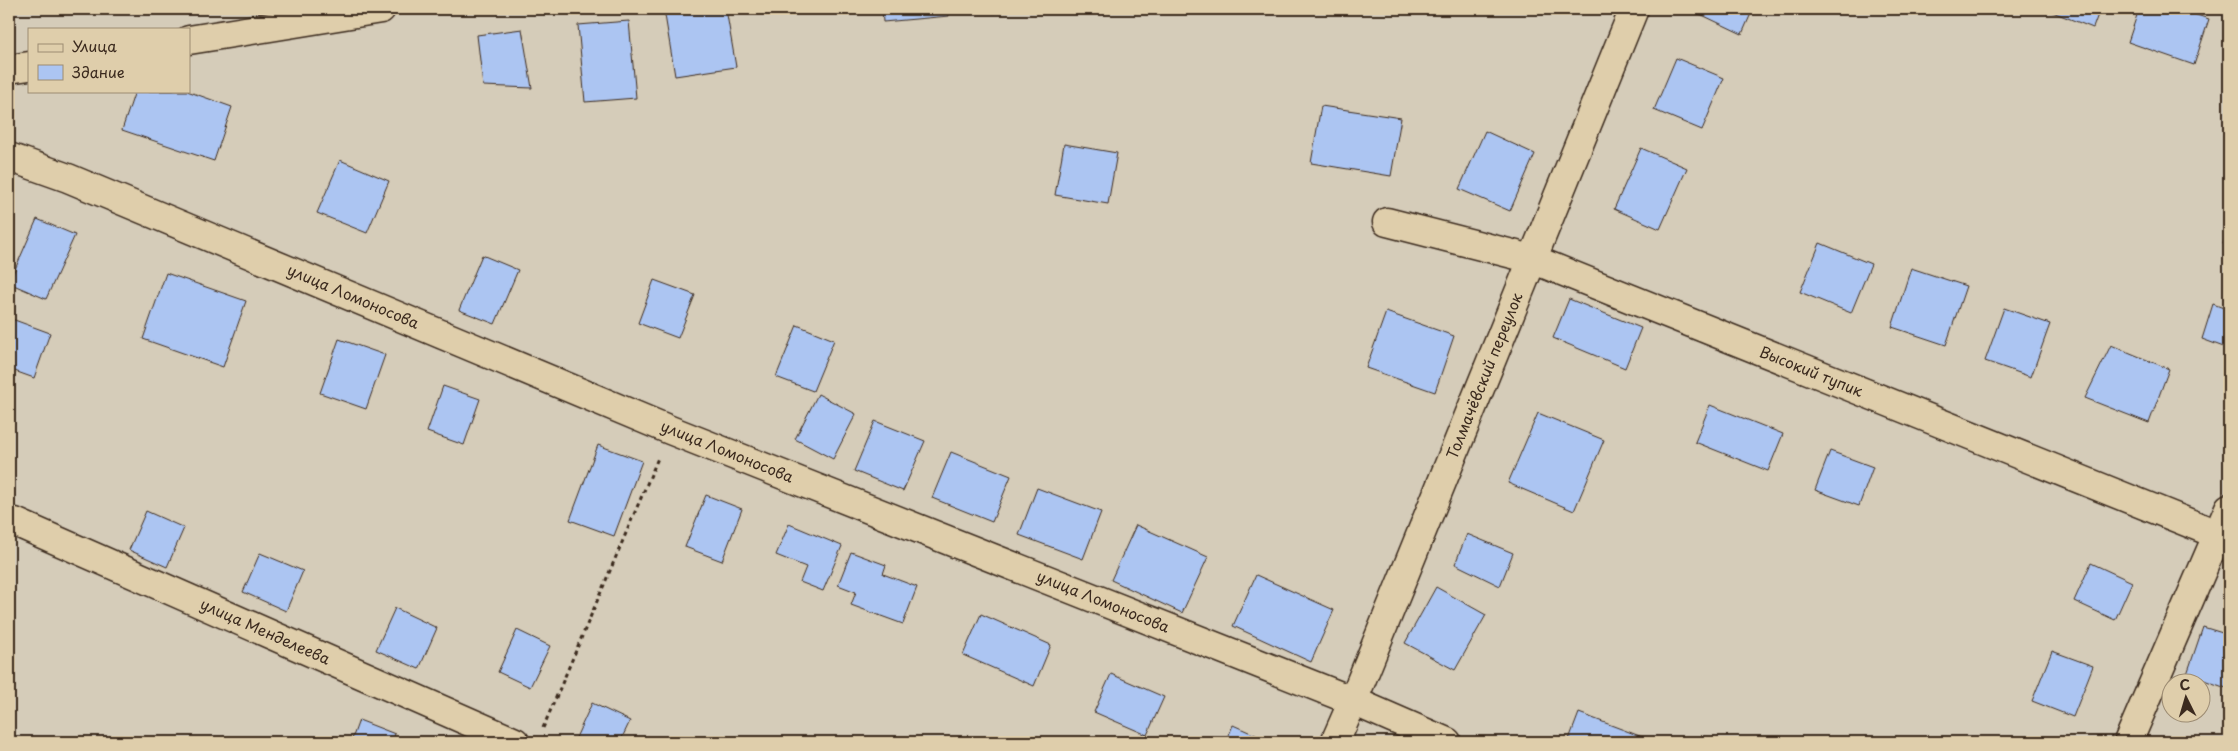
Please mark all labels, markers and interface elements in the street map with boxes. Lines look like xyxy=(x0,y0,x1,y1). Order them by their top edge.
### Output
legend xyxy=(28,28,190,92)
text: Улица xyxy=(72,34,117,57)
text: Здание xyxy=(72,60,125,83)
street label: улица Ломоносова xyxy=(284,257,424,334)
street label: Толмачёвский переулок xyxy=(1440,289,1528,462)
street label: Высокий тупик xyxy=(1756,339,1867,402)
street label: улица Ломоносова xyxy=(658,413,798,488)
street label: улица Ломоносова xyxy=(1034,563,1174,638)
street label: улица Менделеева xyxy=(197,592,335,670)
north arrow xyxy=(2160,674,2210,724)
text: С xyxy=(2179,674,2191,695)

